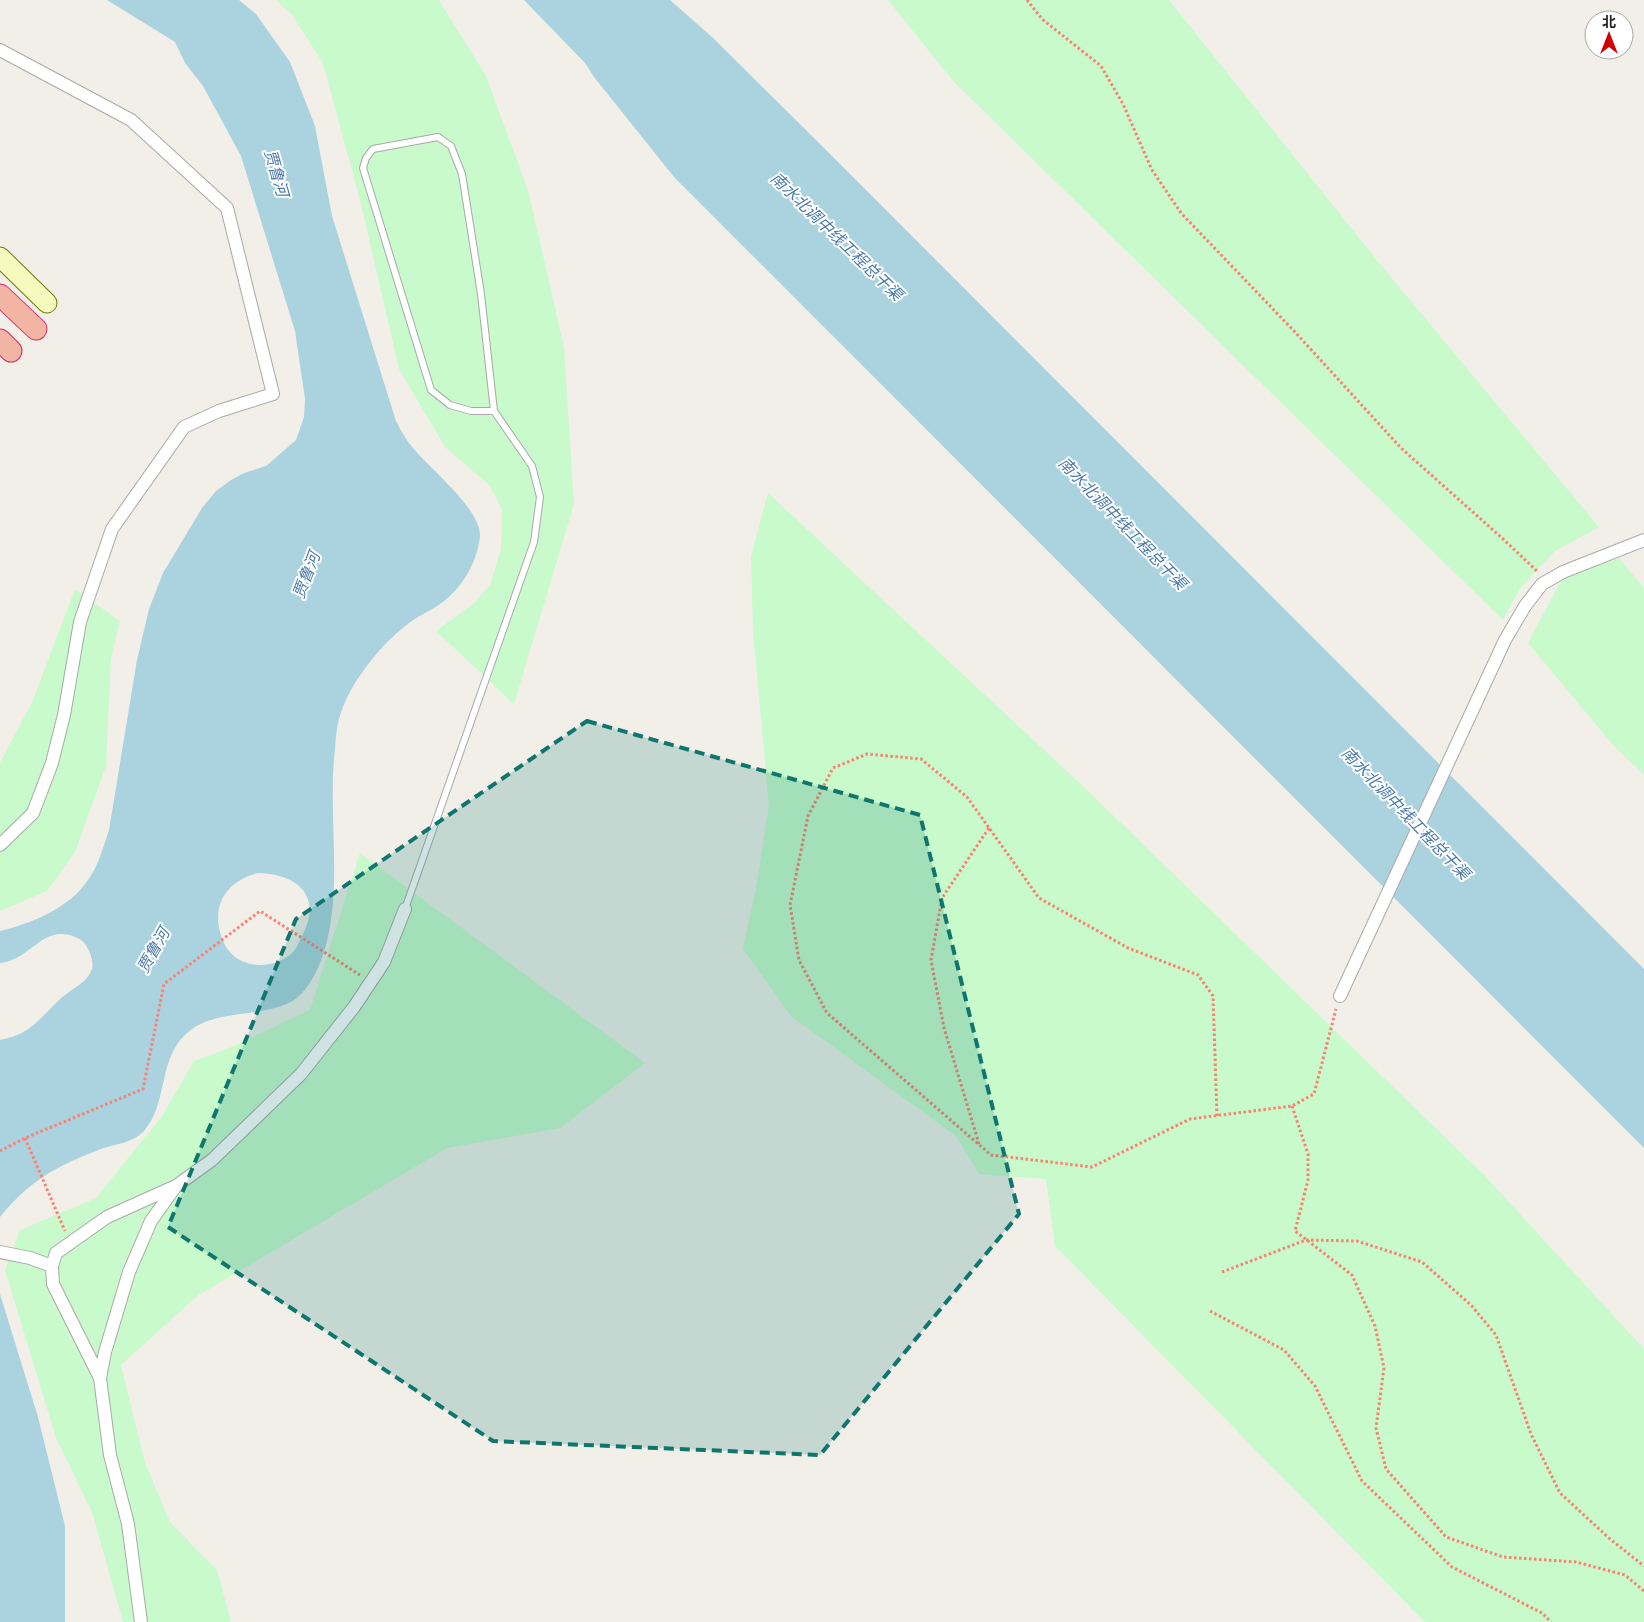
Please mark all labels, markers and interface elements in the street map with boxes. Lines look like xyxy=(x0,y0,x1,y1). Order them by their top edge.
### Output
north arrow xyxy=(1584,10,1634,60)
text: 北 xyxy=(1602,14,1616,31)
water label: 贾鲁河 xyxy=(261,147,293,202)
water label: 南水北调中线工程总干渠 xyxy=(767,168,908,306)
water label: 南水北调中线工程总干渠 xyxy=(1055,453,1192,595)
water label: 贾鲁河 xyxy=(289,547,325,601)
water label: 南水北调中线工程总干渠 xyxy=(1338,743,1475,885)
water label: 贾鲁河 xyxy=(133,922,175,976)

